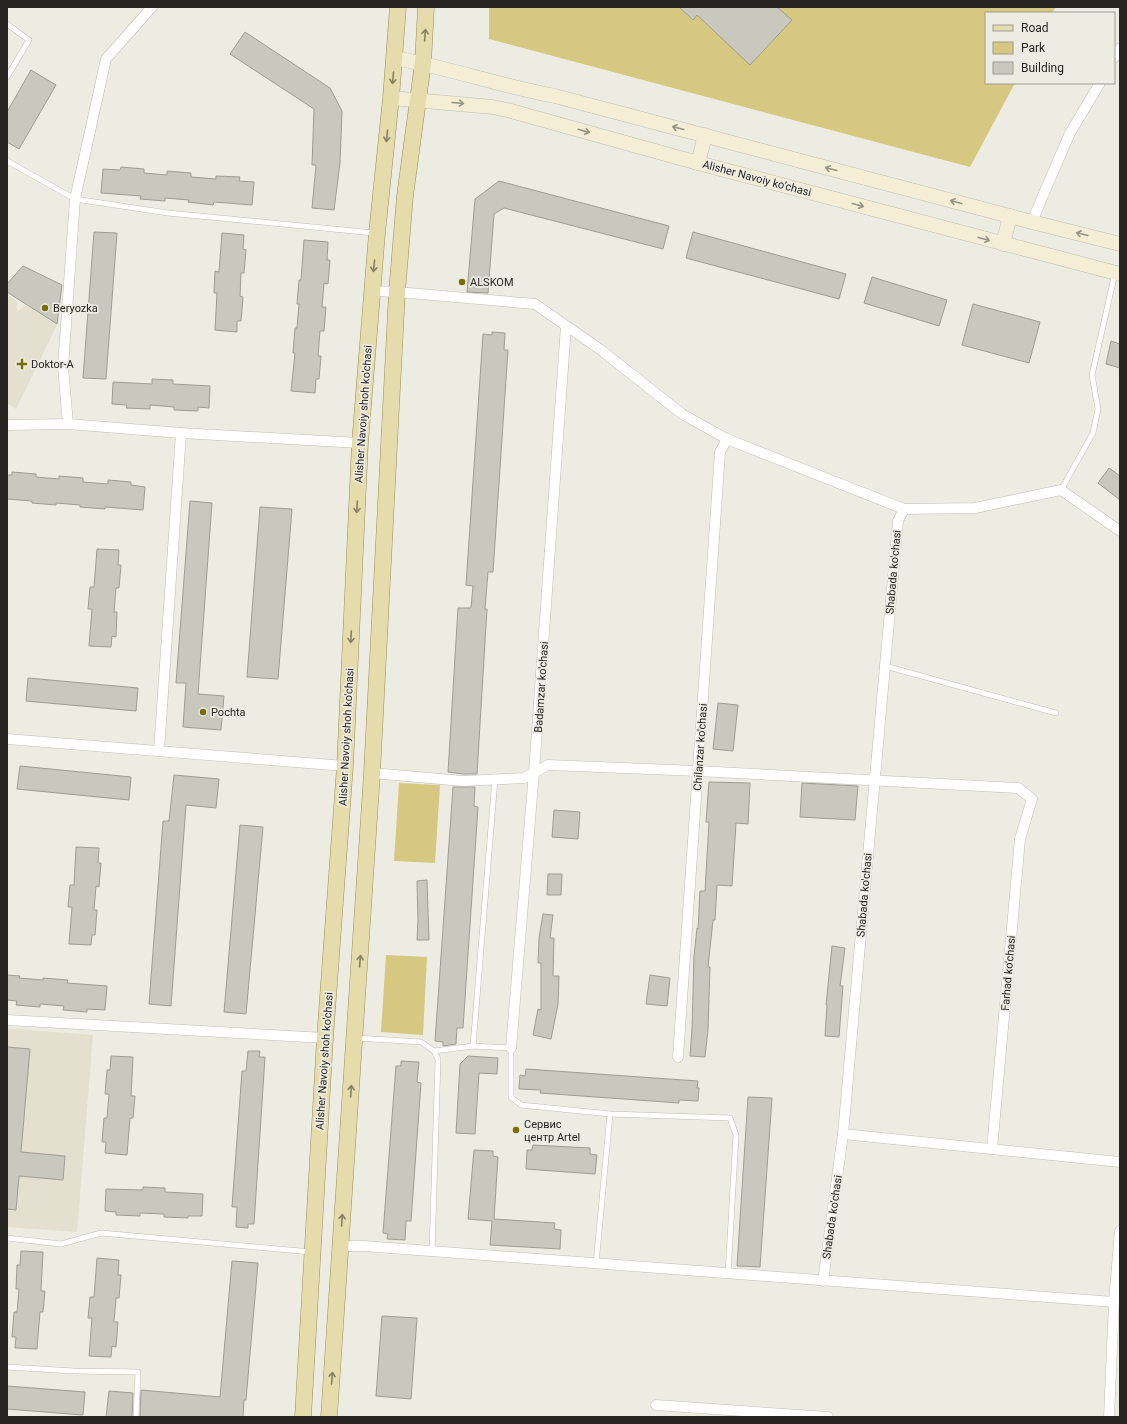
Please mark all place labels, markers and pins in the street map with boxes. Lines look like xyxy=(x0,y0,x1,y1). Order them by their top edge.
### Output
place label: ALSKOM xyxy=(470,276,514,289)
marker: ALSKOM xyxy=(457,277,467,287)
place label: Beryozka xyxy=(53,302,98,315)
marker: Beryozka xyxy=(40,303,50,313)
marker: Doktor-A xyxy=(16,358,28,370)
place label: Doktor-A xyxy=(31,358,75,371)
place label: Pochta xyxy=(211,706,246,719)
marker: Pochta xyxy=(198,707,208,717)
place label: Сервис центр Artel xyxy=(524,1118,580,1144)
marker: Сервис центр Artel xyxy=(511,1125,521,1135)

